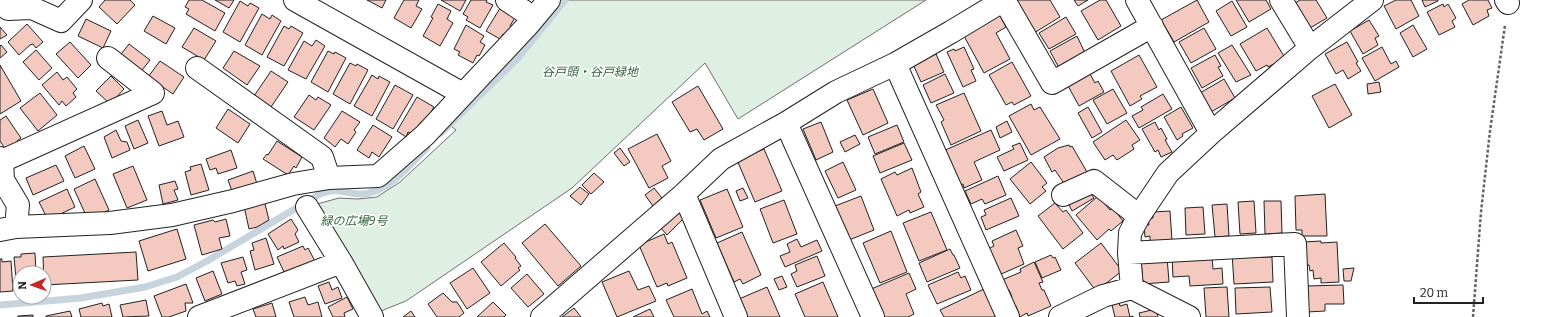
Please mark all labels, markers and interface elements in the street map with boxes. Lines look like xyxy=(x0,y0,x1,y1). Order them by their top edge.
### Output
park label: 谷戸頭・谷戸緑地 xyxy=(542,65,640,79)
park label: 緑の広場9号 xyxy=(321,214,388,228)
north arrow xyxy=(12,265,52,305)
scale bar xyxy=(1414,279,1483,305)
text: N xyxy=(16,280,29,290)
text: 20 m xyxy=(1420,286,1449,300)

